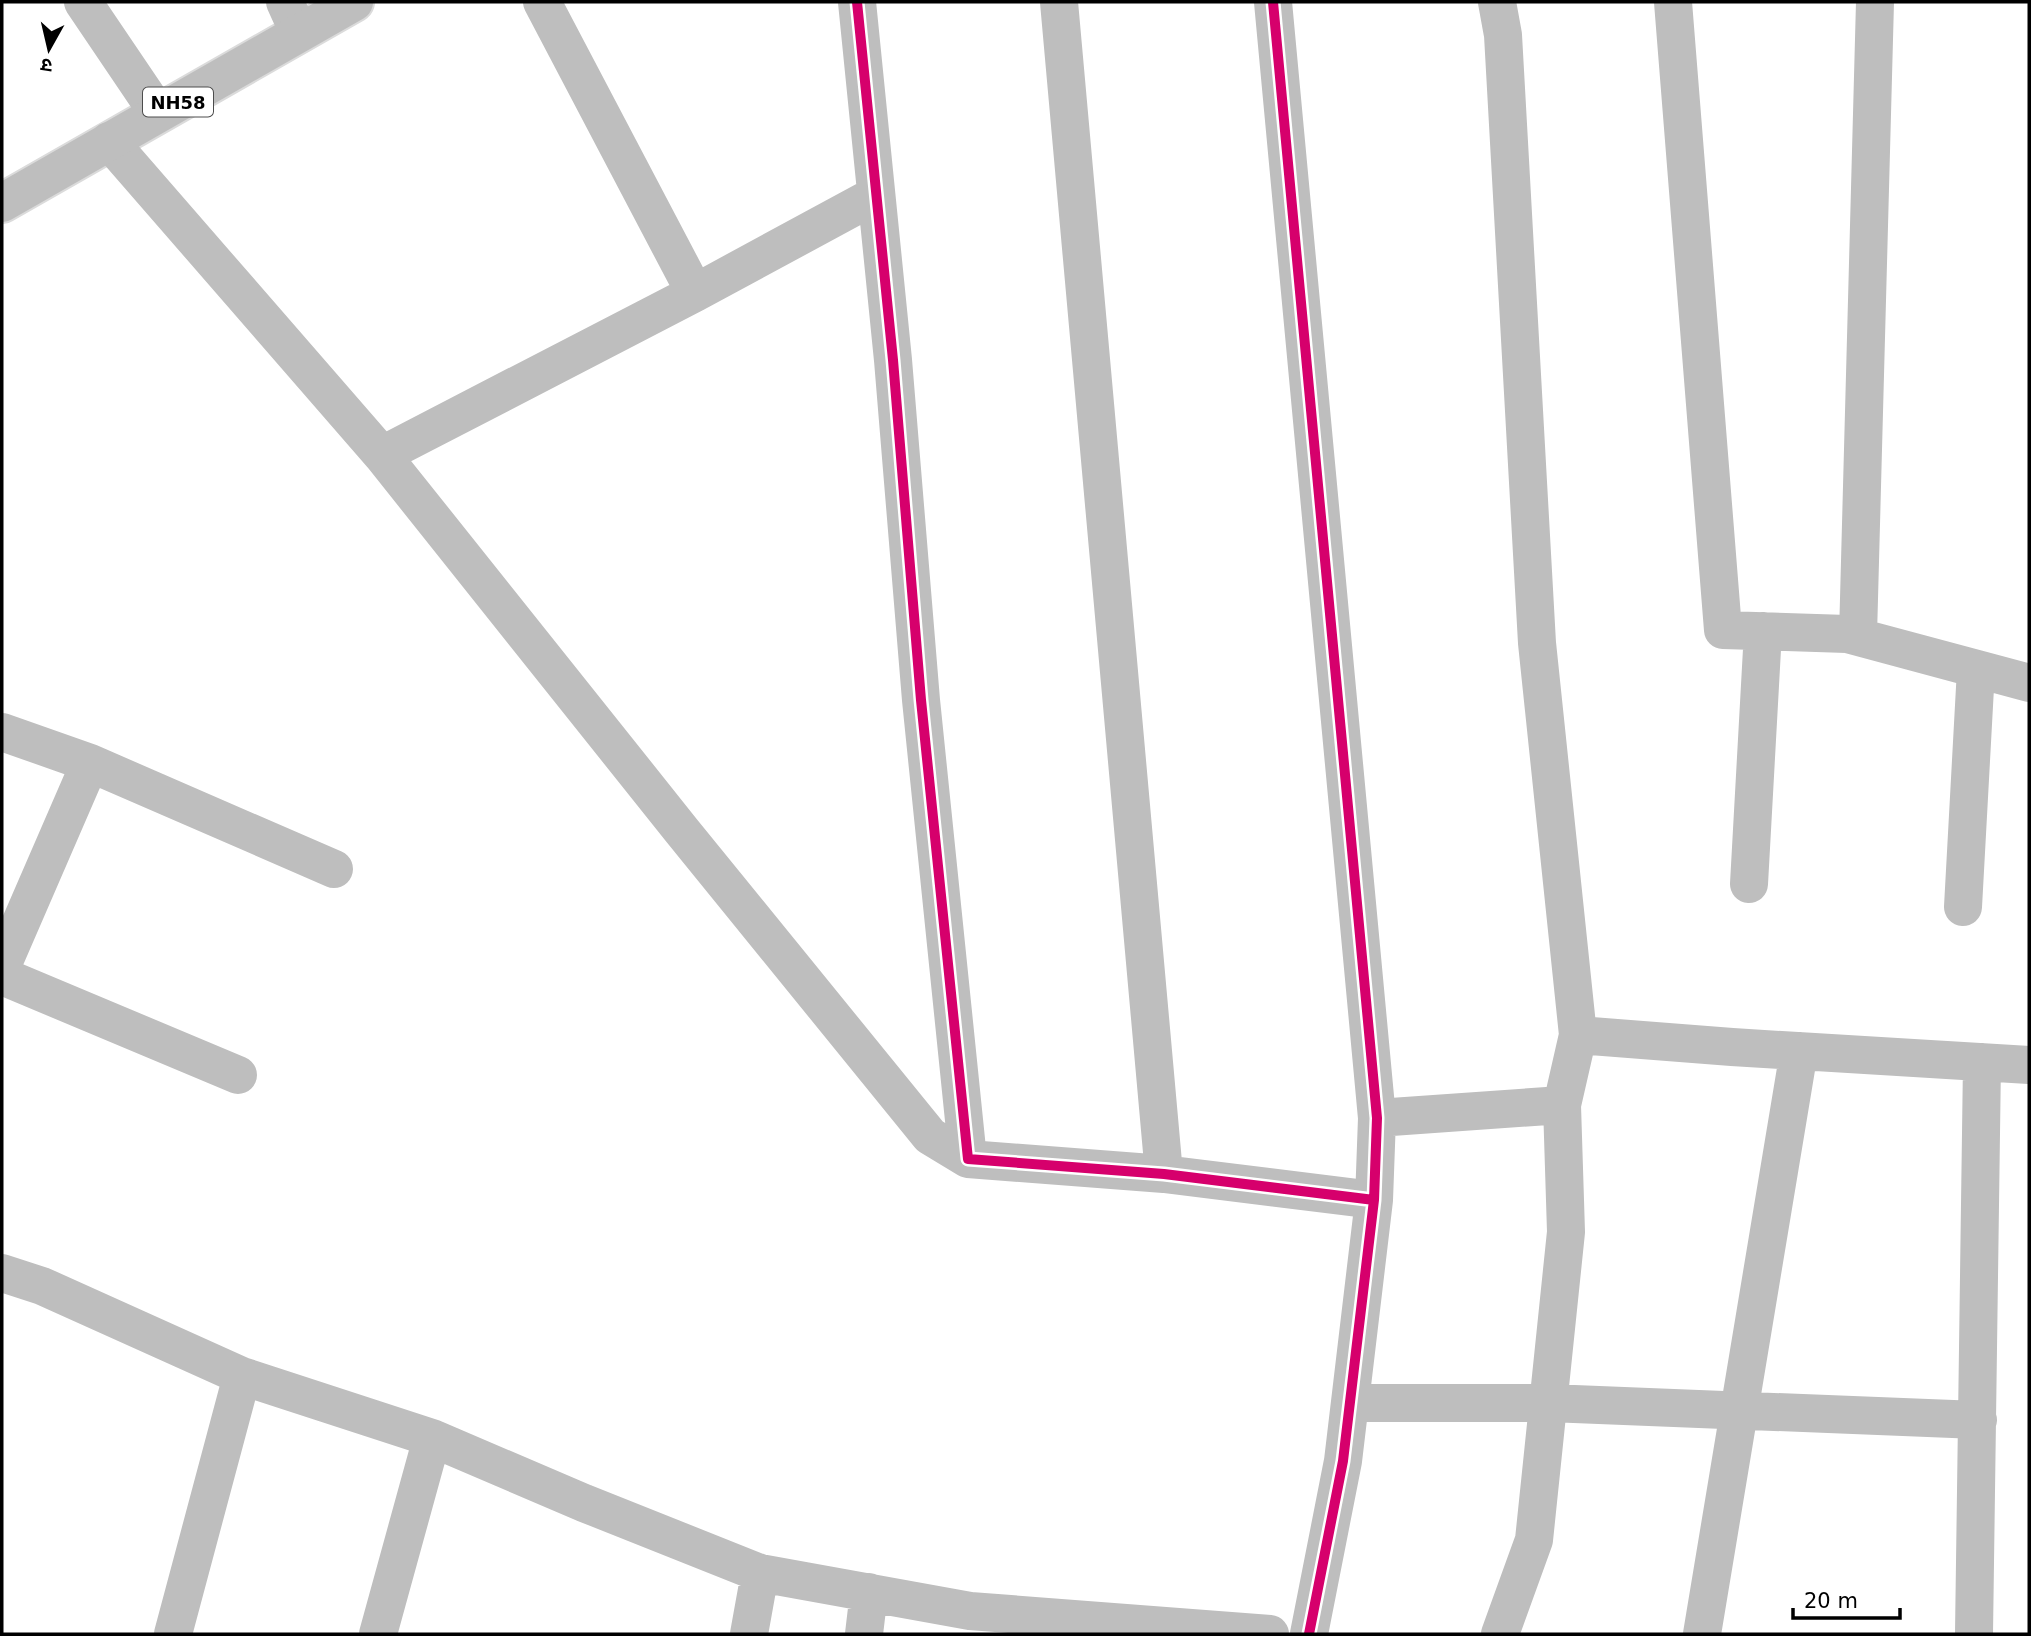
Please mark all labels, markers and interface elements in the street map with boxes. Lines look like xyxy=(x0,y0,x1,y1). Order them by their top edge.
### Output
north arrow xyxy=(14,14,84,84)
text: उ xyxy=(39,54,54,78)
road number: NH58 xyxy=(143,88,213,116)
scale bar xyxy=(1793,1576,1900,1620)
text: 20 m xyxy=(1804,1589,1858,1613)

